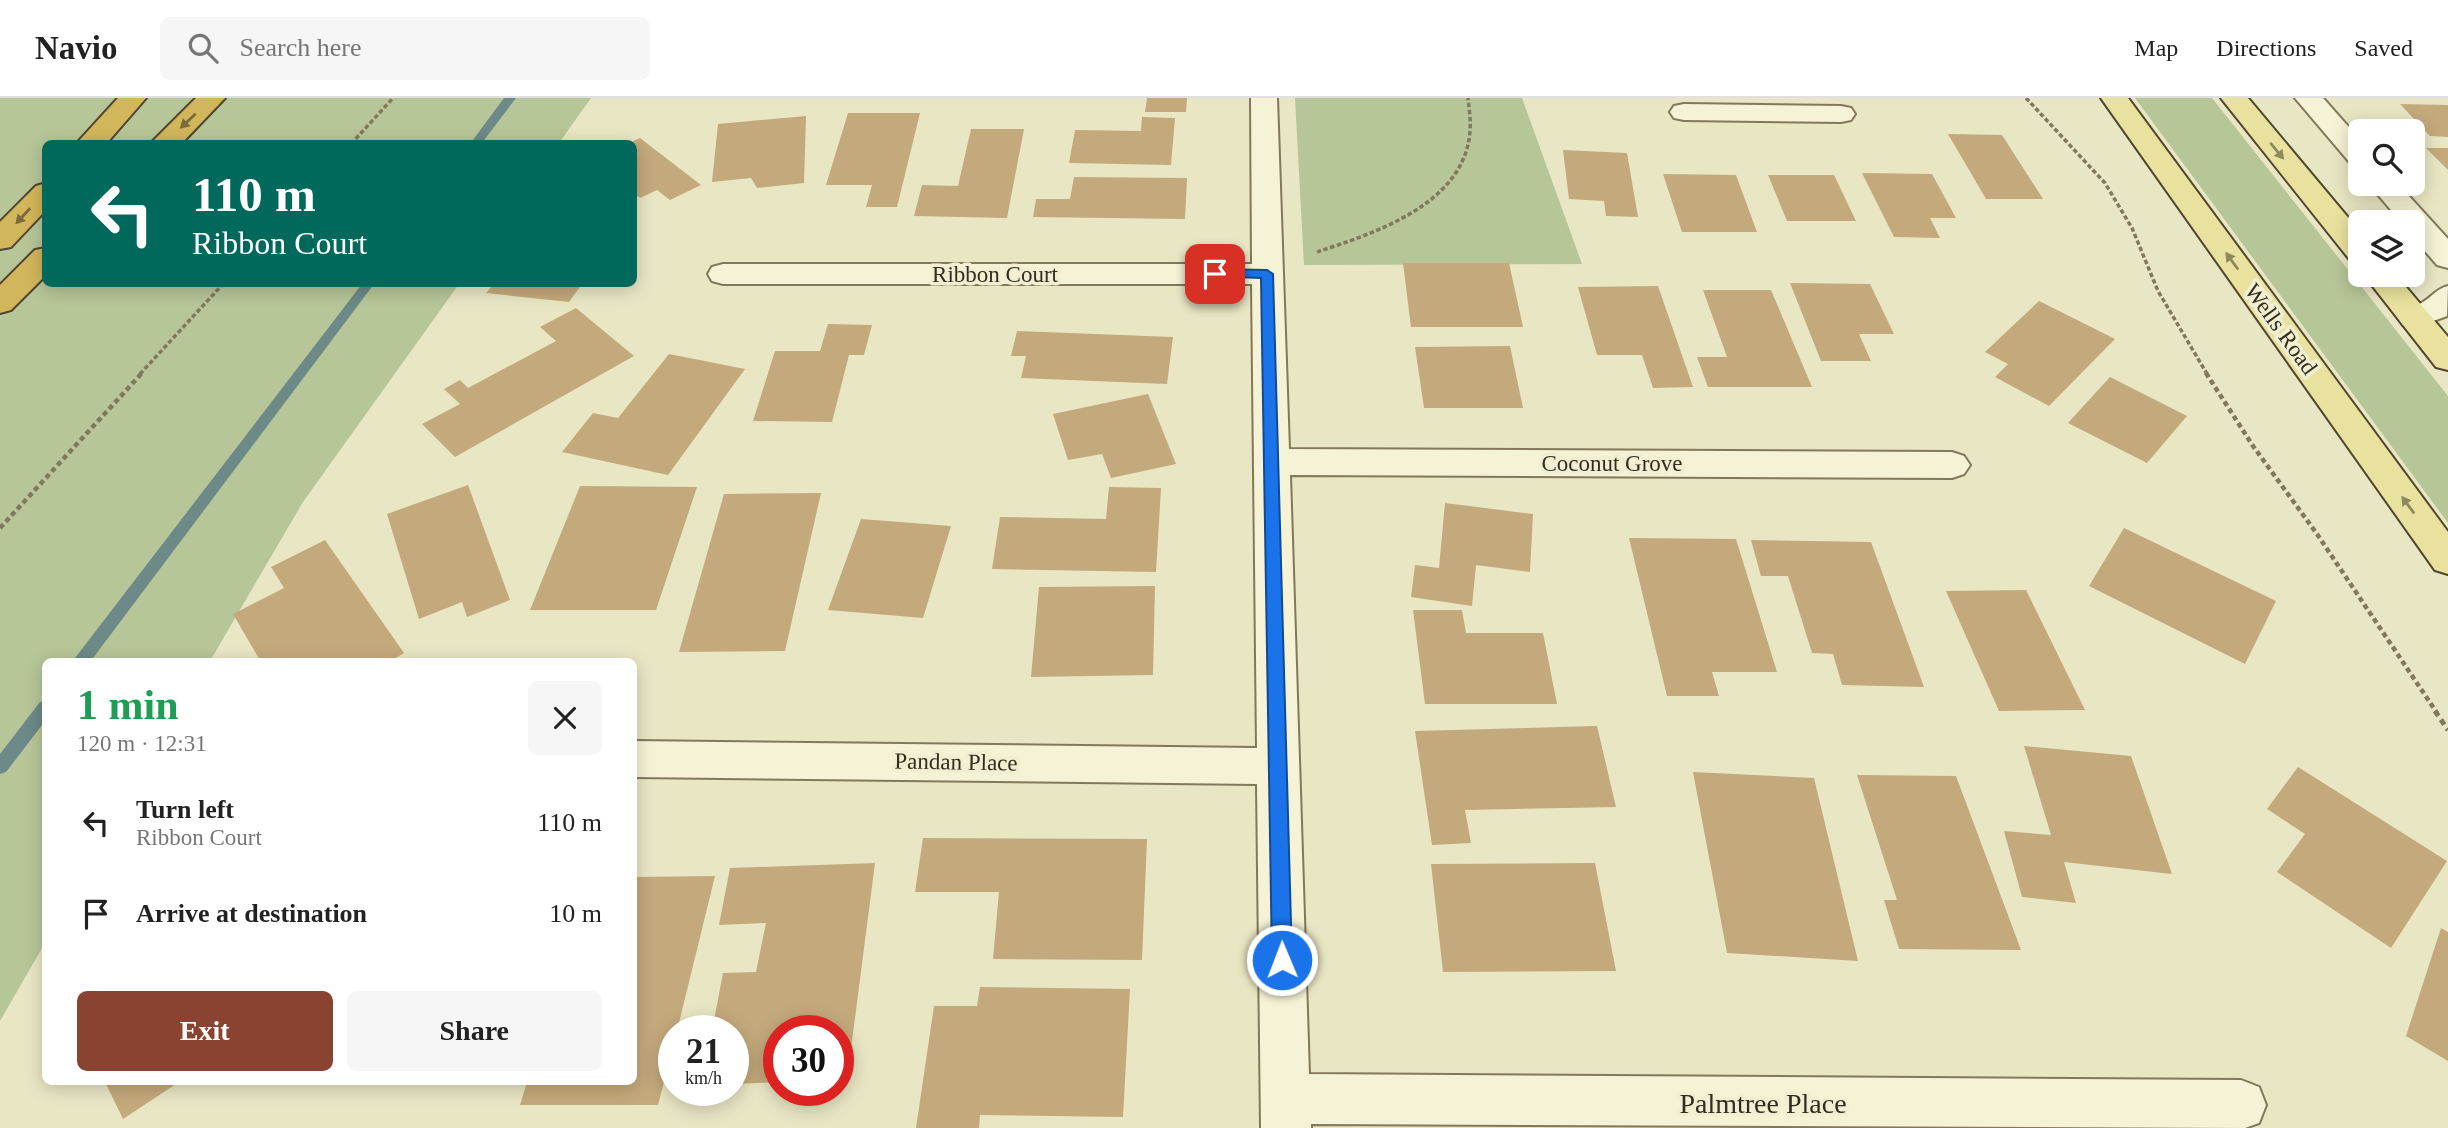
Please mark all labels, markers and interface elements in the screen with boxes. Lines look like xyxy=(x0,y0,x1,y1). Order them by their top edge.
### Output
search box xyxy=(160,17,650,80)
icon: search xyxy=(184,29,222,67)
text: Navio xyxy=(35,30,118,66)
text: Search here xyxy=(240,33,361,62)
text: Map xyxy=(2134,35,2178,61)
text: Directions xyxy=(2216,35,2316,61)
text: Saved xyxy=(2354,35,2413,61)
one-way arrow xyxy=(180,112,197,128)
map controls xyxy=(2348,119,2425,287)
button: search xyxy=(2348,119,2425,196)
one-way arrow xyxy=(2269,142,2284,159)
text: 110 m xyxy=(192,167,316,222)
icon: left xyxy=(77,168,168,259)
one-way arrow xyxy=(15,207,31,224)
button: layers xyxy=(2348,210,2425,287)
text: Ribbon Court xyxy=(192,225,367,261)
pin xyxy=(1185,244,1245,304)
one-way arrow xyxy=(2225,252,2239,270)
icon: arrive xyxy=(1196,255,1234,293)
street label: Ribbon Court xyxy=(932,262,1059,287)
street label: Wells Road xyxy=(2240,279,2323,380)
street label: Coconut Grove xyxy=(1541,451,1683,476)
one-way arrow xyxy=(2401,496,2415,514)
button: close xyxy=(528,681,602,755)
text: 1 min xyxy=(77,682,179,728)
text: 120 m · 12:31 xyxy=(77,731,207,756)
street label: Pandan Place xyxy=(894,748,1018,776)
text: Turn left xyxy=(136,795,234,824)
icon: left xyxy=(77,804,115,842)
text: 110 m xyxy=(537,808,602,837)
text: Ribbon Court xyxy=(136,825,262,850)
icon: arrive xyxy=(77,895,115,933)
text: Arrive at destination xyxy=(136,899,367,928)
text: 10 m xyxy=(549,899,602,928)
position arrow xyxy=(1245,923,1319,997)
button: Exit xyxy=(77,991,333,1071)
button: Share xyxy=(347,991,602,1071)
speed limit sign: 30 xyxy=(763,1015,854,1106)
text: 21 xyxy=(686,1032,721,1071)
text: km/h xyxy=(685,1068,722,1088)
street label: Palmtree Place xyxy=(1679,1088,1847,1119)

